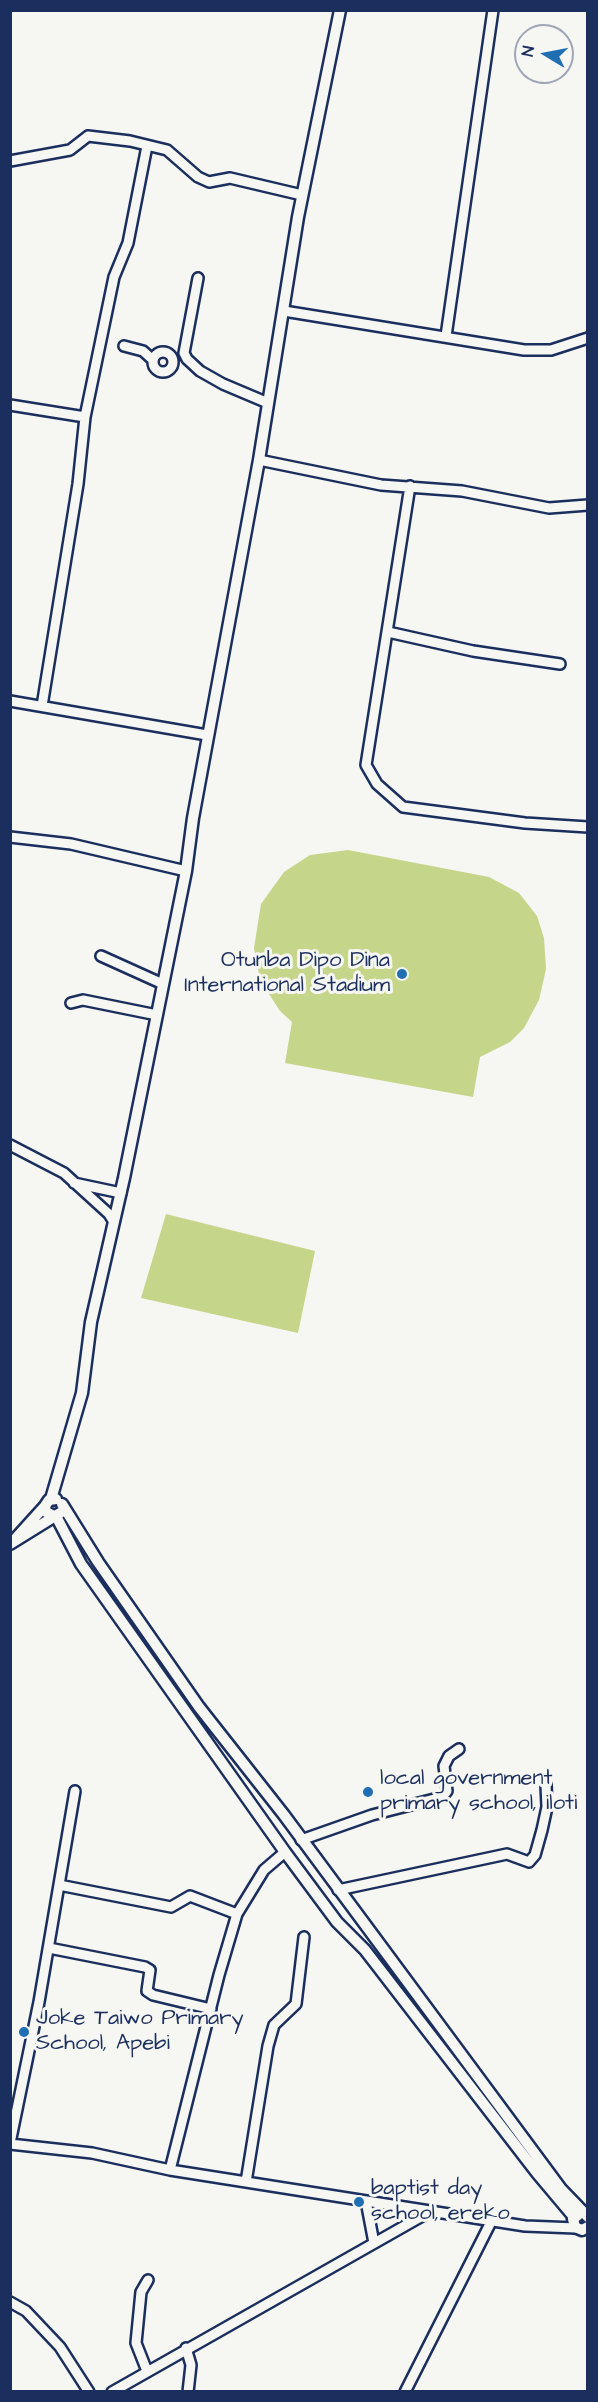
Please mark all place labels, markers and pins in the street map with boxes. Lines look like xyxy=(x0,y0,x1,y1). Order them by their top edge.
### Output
place label: Otunba Dipo Dina International Stadium xyxy=(184,948,390,999)
marker: Otunba Dipo Dina International Stadium xyxy=(395,967,409,981)
place label: local government primary school, iloti xyxy=(380,1766,577,1818)
marker: local government primary school, iloti xyxy=(361,1785,375,1799)
place label: Joke Taiwo Primary School, Apebi xyxy=(36,2006,243,2058)
marker: Joke Taiwo Primary School, Apebi xyxy=(17,2025,31,2039)
place label: baptist day school, ereko xyxy=(371,2176,510,2228)
marker: baptist day school, ereko xyxy=(352,2195,366,2209)

